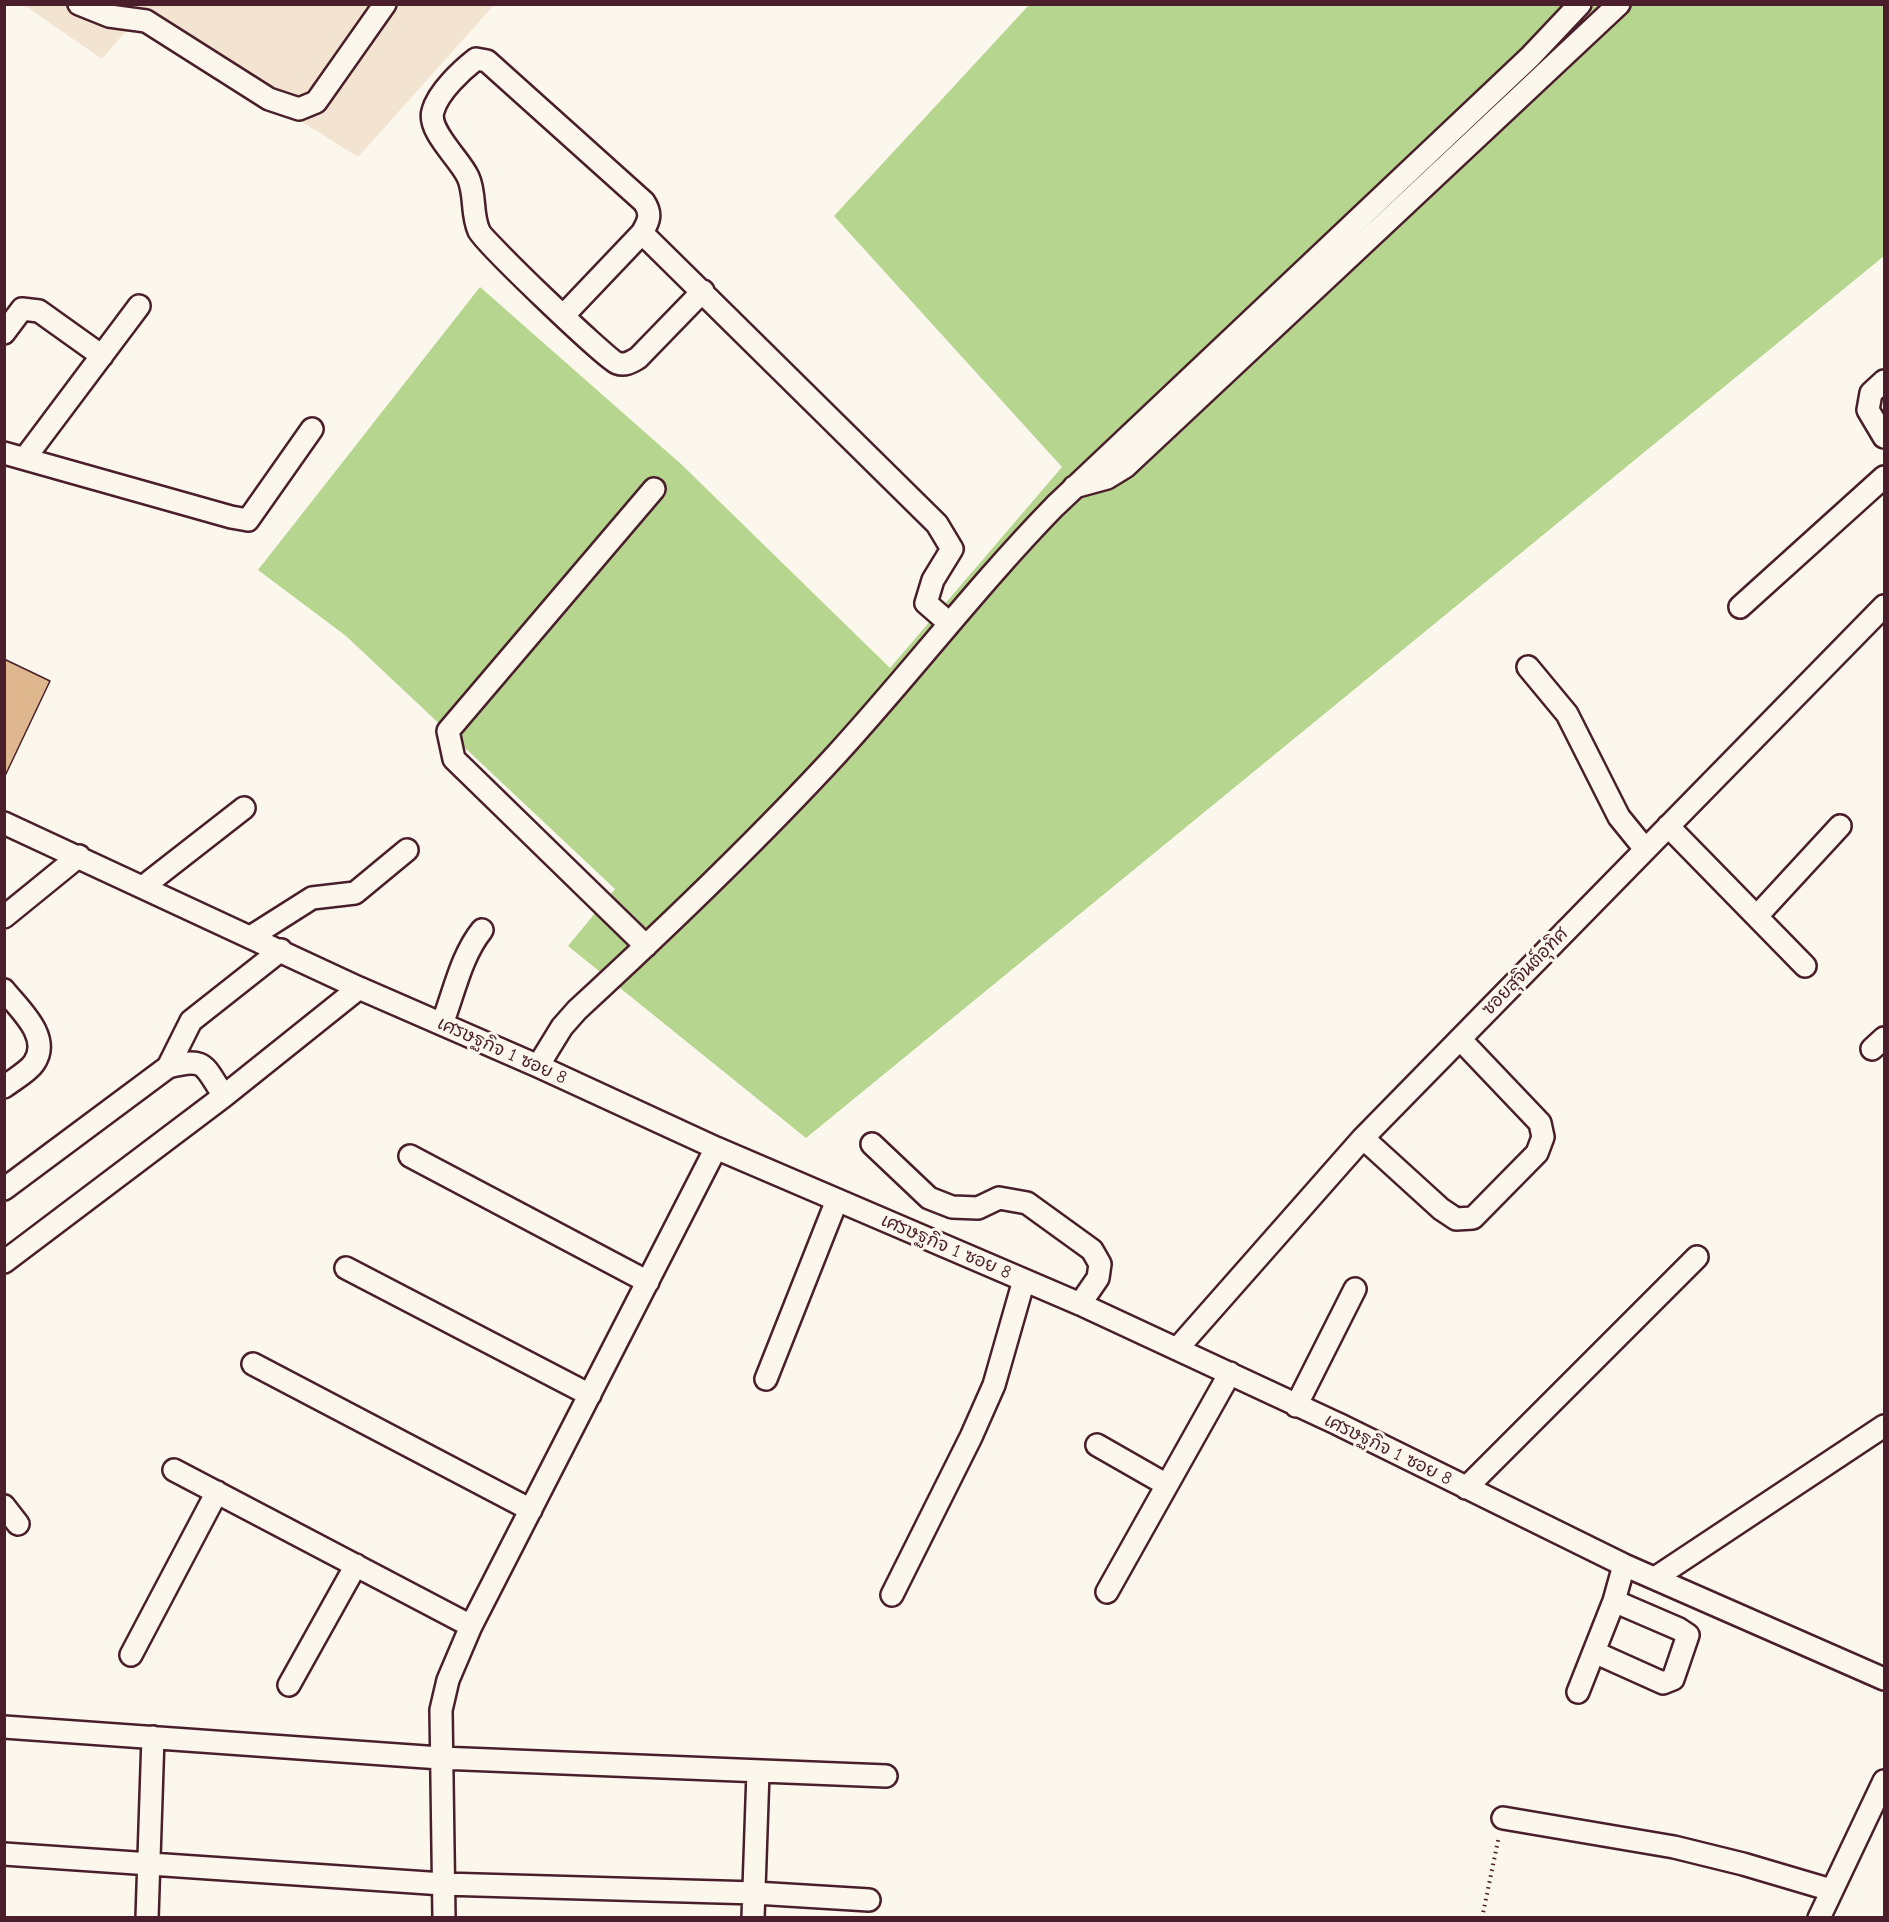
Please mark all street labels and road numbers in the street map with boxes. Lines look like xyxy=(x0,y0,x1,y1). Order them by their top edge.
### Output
street label: ซอยสุจินต์อุทิศ xyxy=(1478,924,1572,1020)
street label: เศรษฐกิจ 1 ซอย 8 xyxy=(434,1013,570,1089)
street label: เศรษฐกิจ 1 ซอย 8 xyxy=(878,1210,1014,1284)
street label: เศรษฐกิจ 1 ซอย 8 xyxy=(1321,1410,1455,1490)

